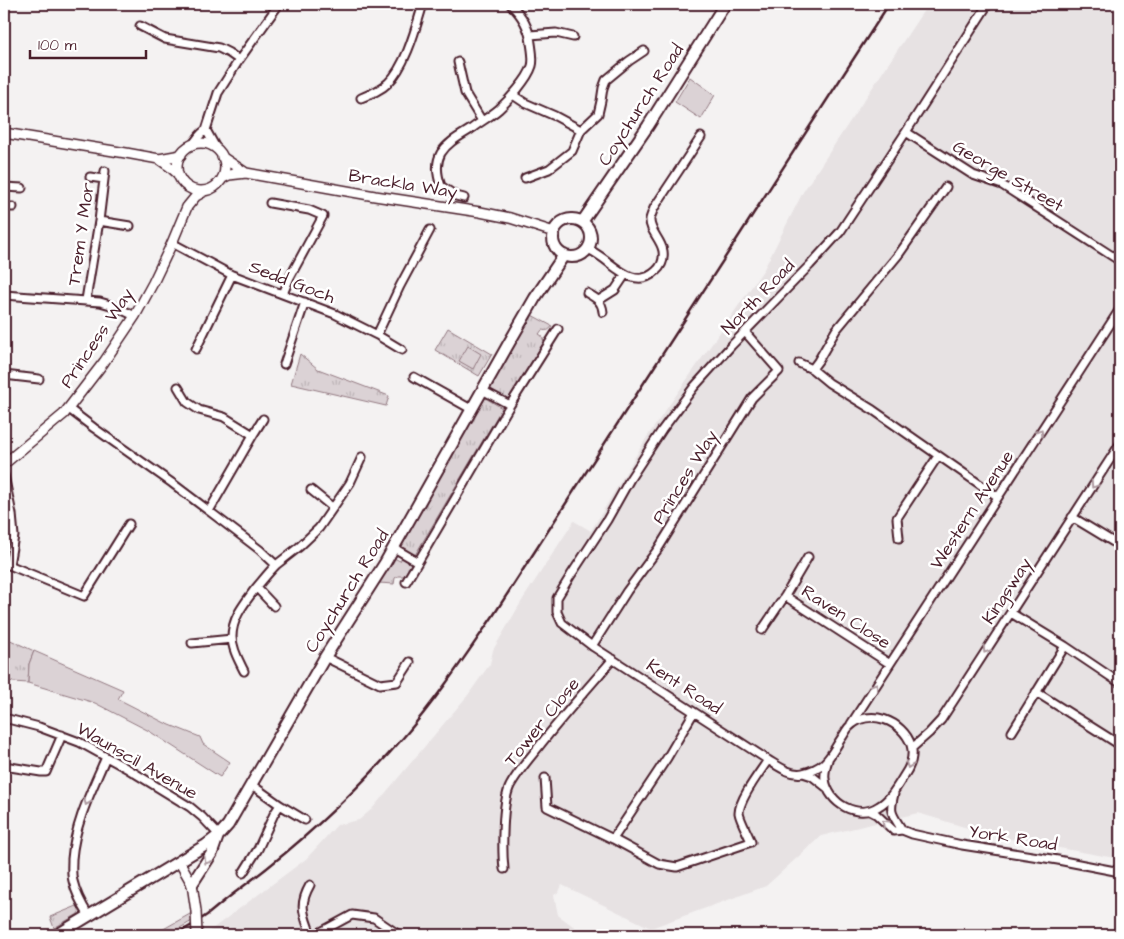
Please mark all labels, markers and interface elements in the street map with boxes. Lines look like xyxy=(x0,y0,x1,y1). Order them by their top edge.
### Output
scale bar xyxy=(30,28,146,60)
text: 100 m xyxy=(38,35,77,56)
street label: Coychurch Road xyxy=(592,39,691,171)
street label: George Street xyxy=(948,134,1069,219)
street label: Brackla Way xyxy=(347,163,459,206)
street label: Trem Y Mor xyxy=(61,181,101,287)
street label: Sedd Goch xyxy=(246,254,339,310)
street label: North Road xyxy=(716,254,800,340)
street label: Princess Way xyxy=(54,283,141,393)
street label: Princes Way xyxy=(646,425,725,529)
one-way arrow xyxy=(1034,428,1043,438)
street label: Western Avenue xyxy=(924,445,1020,574)
one-way arrow xyxy=(1090,479,1100,488)
street label: Coychurch Road xyxy=(299,525,396,658)
street label: Kingsway xyxy=(976,553,1039,630)
street label: Raven Close xyxy=(797,579,896,655)
one-way arrow xyxy=(983,645,992,654)
street label: Kent Road xyxy=(641,653,727,721)
street label: Tower Close xyxy=(499,672,586,772)
one-way arrow xyxy=(869,682,879,691)
street label: Waunscil Avenue xyxy=(72,716,202,806)
one-way arrow xyxy=(905,760,915,769)
one-way arrow xyxy=(82,797,93,806)
street label: York Road xyxy=(967,819,1059,857)
one-way arrow xyxy=(882,820,891,829)
one-way arrow xyxy=(204,855,214,864)

